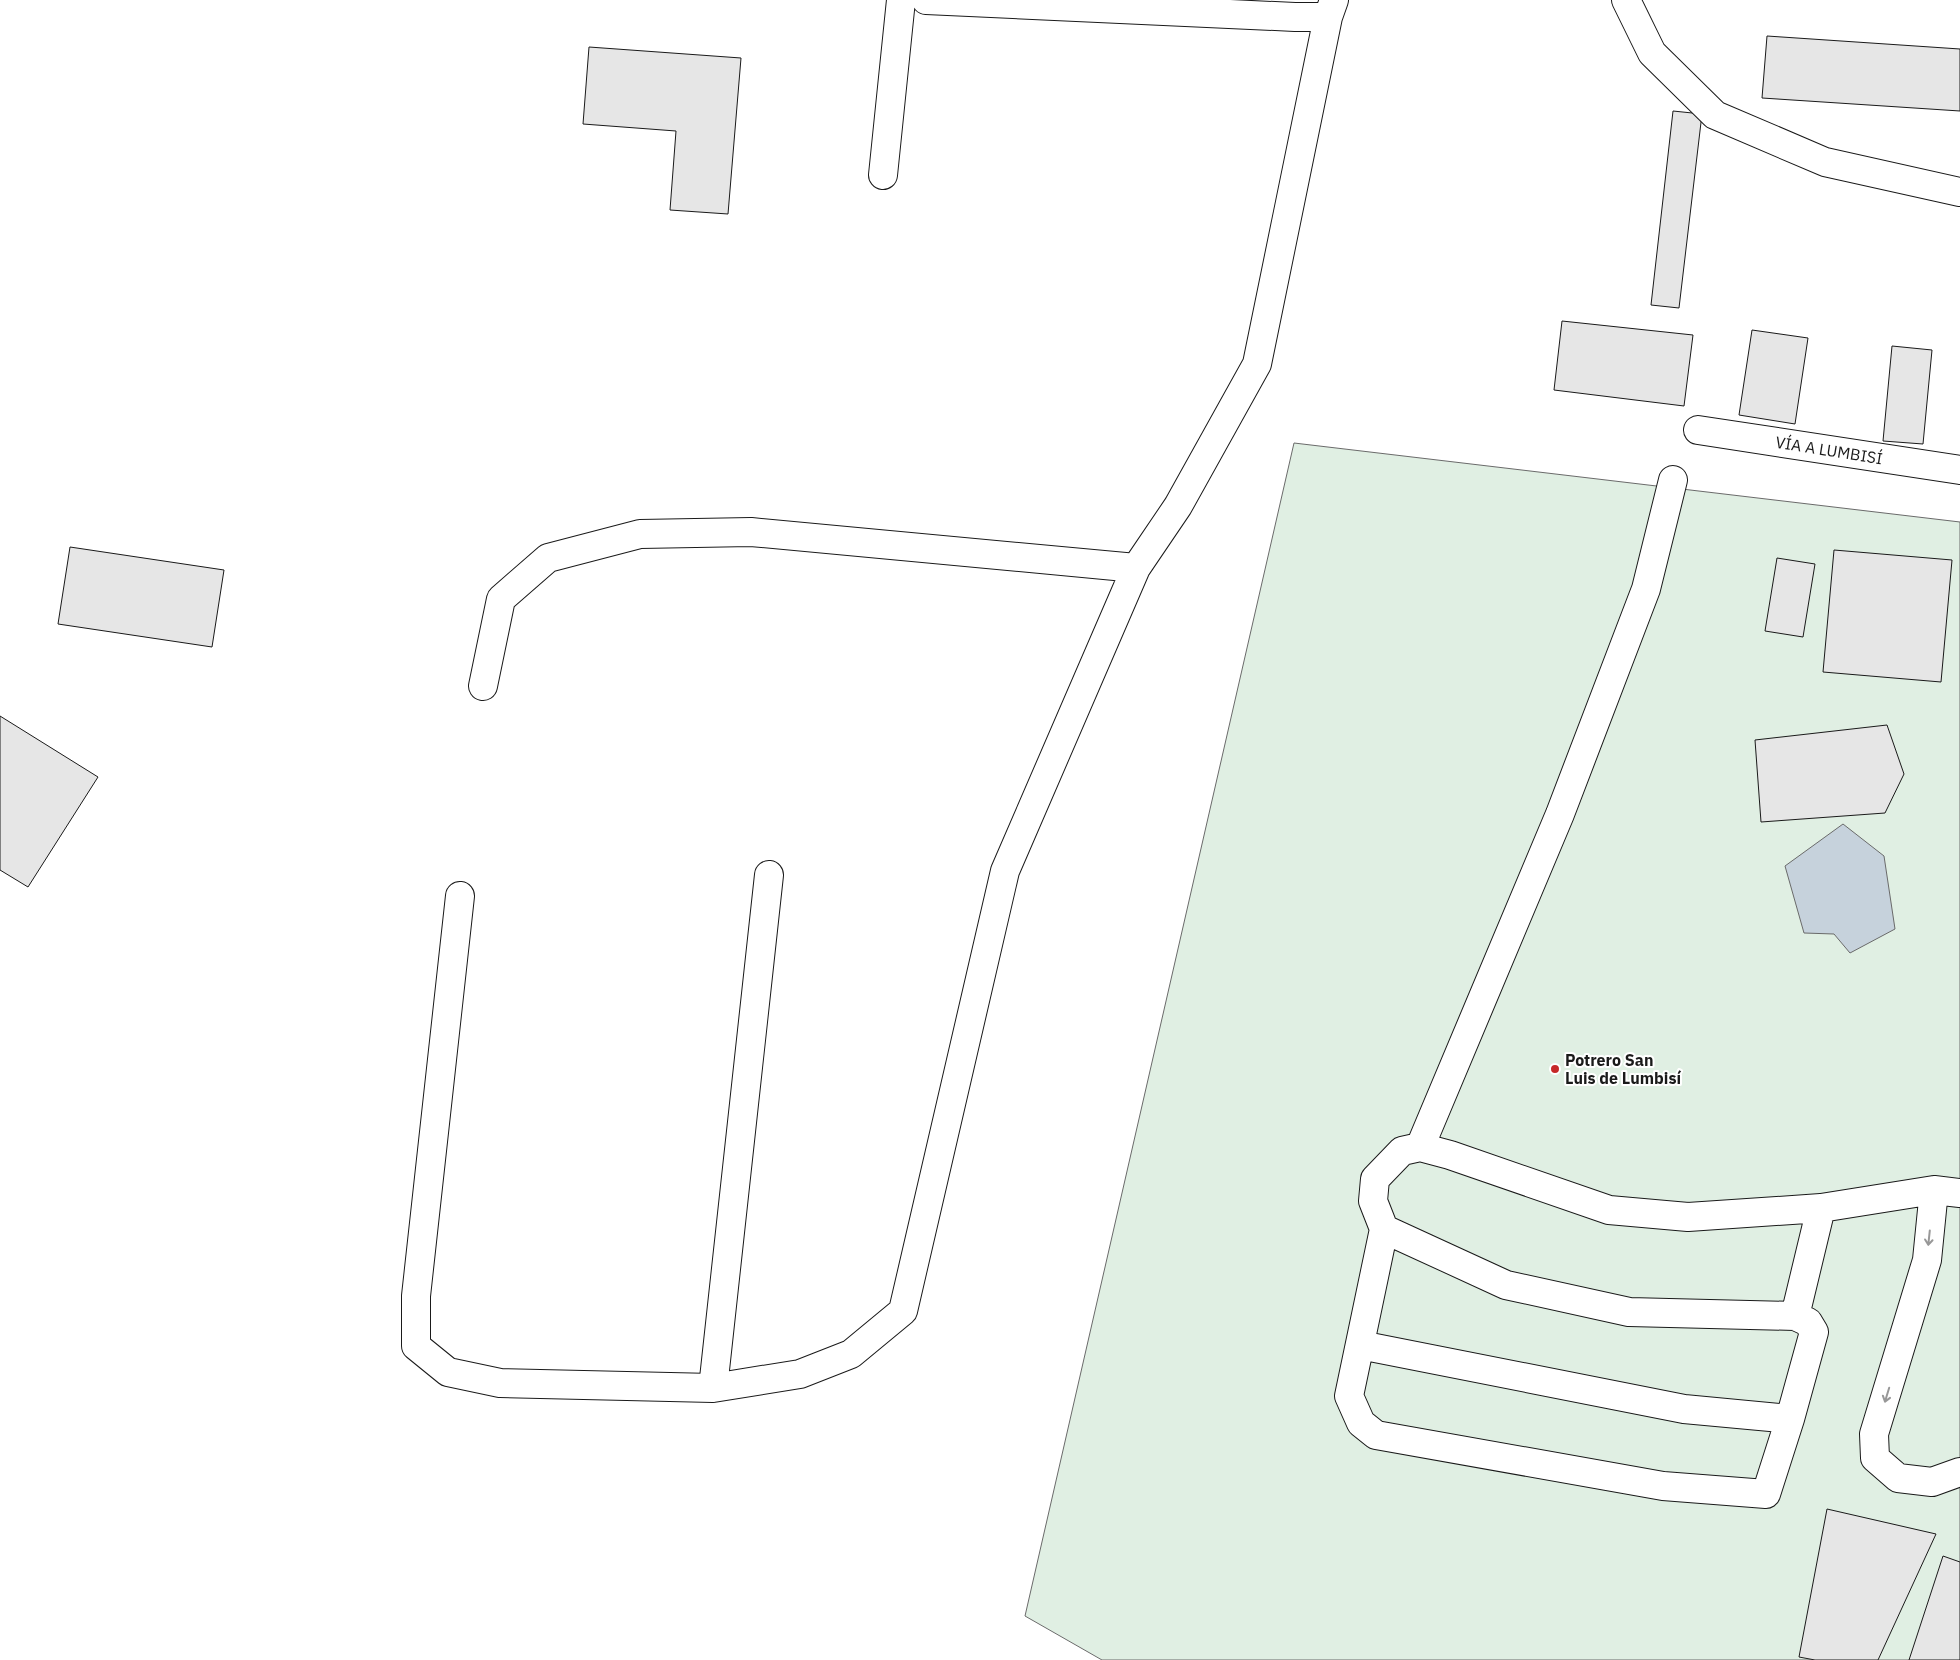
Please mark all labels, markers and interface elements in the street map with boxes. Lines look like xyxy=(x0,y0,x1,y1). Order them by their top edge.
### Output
street label: VÍA A LUMBISÍ xyxy=(1774,431,1884,468)
place label: Potrero San Luis de Lumbisí xyxy=(1565,1050,1681,1088)
marker: Potrero San Luis de Lumbisí xyxy=(1549,1063,1561,1075)
one-way arrow xyxy=(1924,1230,1934,1246)
one-way arrow xyxy=(1881,1387,1891,1403)

